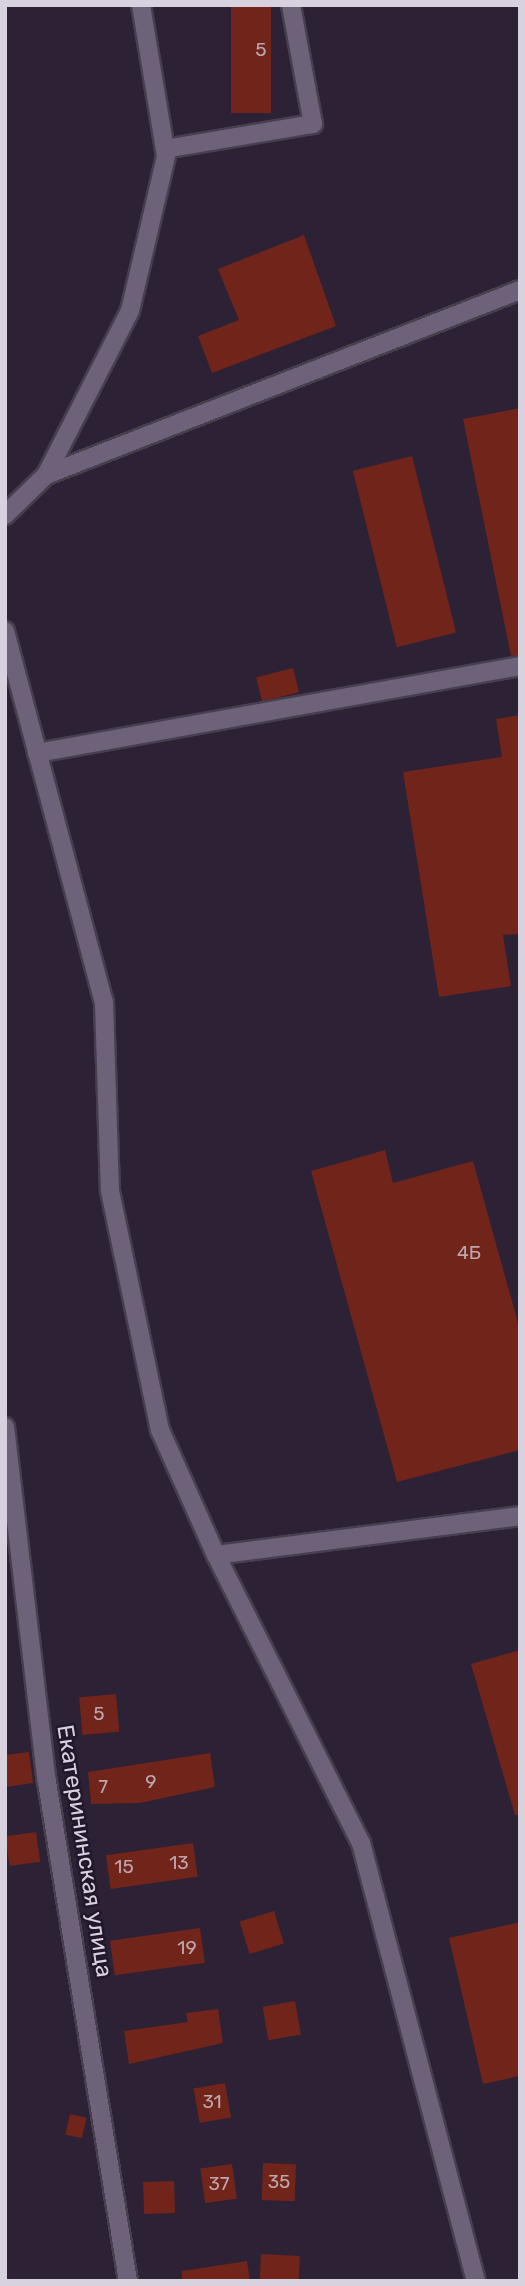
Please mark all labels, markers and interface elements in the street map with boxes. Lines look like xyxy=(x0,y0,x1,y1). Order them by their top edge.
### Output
house number: 5 xyxy=(255,39,267,61)
house number: 4Б xyxy=(457,1242,481,1264)
house number: 5 xyxy=(93,1703,105,1725)
street label: Екатерининская улица xyxy=(51,1723,119,1979)
house number: 9 xyxy=(145,1771,157,1793)
house number: 7 xyxy=(98,1776,108,1798)
house number: 13 xyxy=(169,1852,189,1874)
house number: 15 xyxy=(114,1856,134,1878)
house number: 19 xyxy=(177,1937,197,1959)
house number: 31 xyxy=(202,2091,222,2113)
house number: 35 xyxy=(268,2171,290,2193)
house number: 37 xyxy=(208,2173,230,2195)

